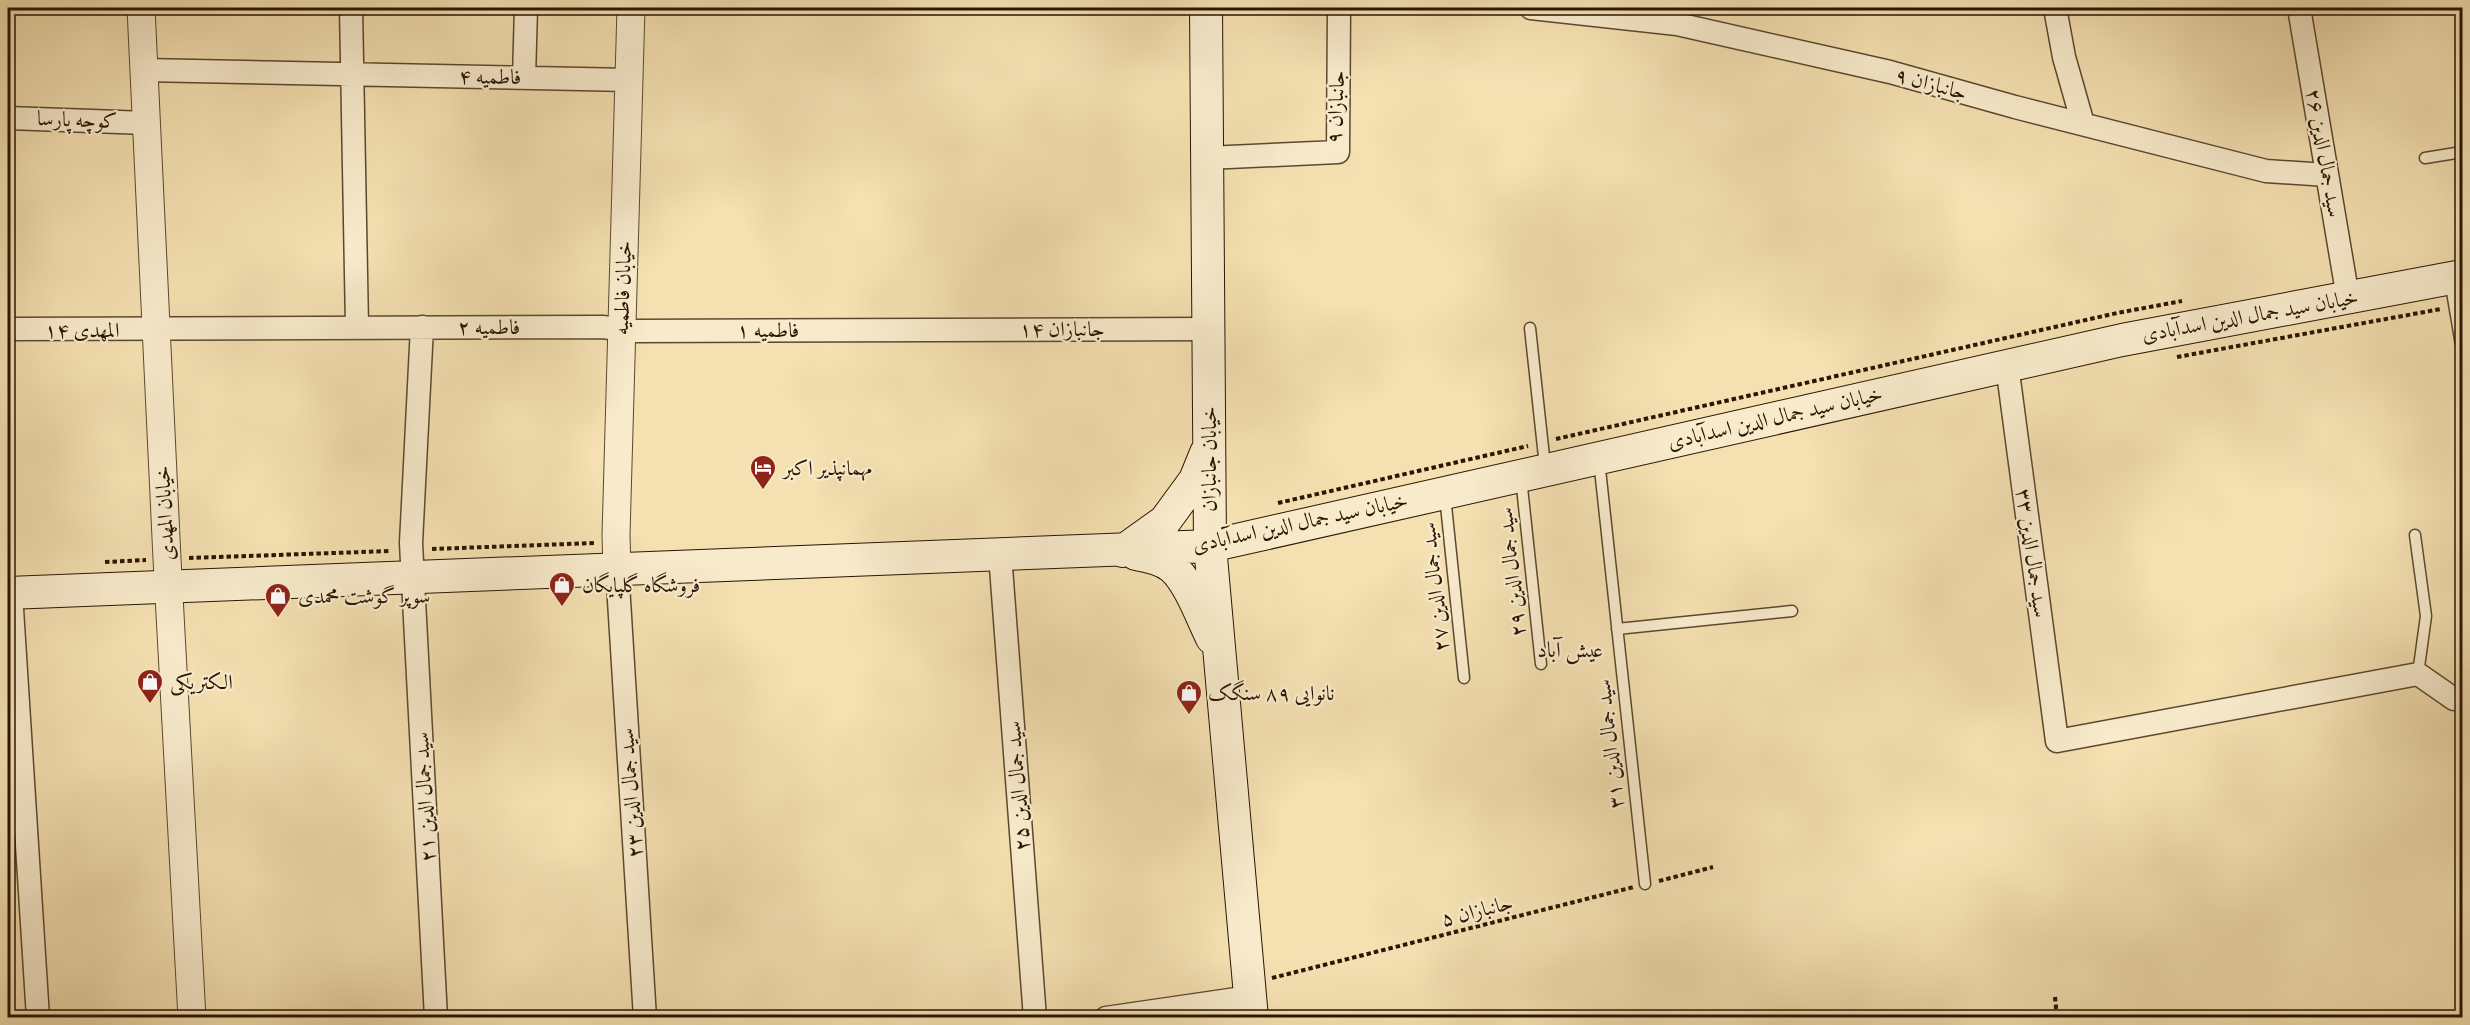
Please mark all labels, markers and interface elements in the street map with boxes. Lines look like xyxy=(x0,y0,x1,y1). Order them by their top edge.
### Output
street label: جانبازان ۹ xyxy=(1892,61,1970,107)
street label: فاطمیه ۴ xyxy=(459,63,521,91)
street label: جانبازان ۹ xyxy=(1321,70,1351,144)
street label: سید جمال الدین ۲۶ xyxy=(2299,87,2349,219)
street label: کوچه پارسا xyxy=(36,105,118,136)
street label: خیابان فاطمیه xyxy=(608,240,638,336)
street label: خیابان سید جمال الدین اسدآبادی xyxy=(2139,284,2361,348)
street label: فاطمیه ۲ xyxy=(458,314,520,341)
street label: جانبازان ۱۴ xyxy=(1019,316,1105,343)
street label: المهدی ۱۴ xyxy=(44,317,120,344)
street label: فاطمیه ۱ xyxy=(737,317,799,344)
street label: خیابان سید جمال الدین اسدآبادی xyxy=(1665,380,1885,456)
street label: خیابان جانبازان xyxy=(1196,406,1223,512)
hotel icon: مهمانپذیر اکبر xyxy=(748,453,778,491)
place label: مهمانپذیر اکبر xyxy=(781,455,872,482)
street label: خیابان المهدی xyxy=(149,465,181,561)
street label: خیابان سید جمال الدین اسدآبادی xyxy=(1190,487,1410,559)
street label: سید جمال الدین ۳۳ xyxy=(2010,487,2054,619)
street label: سید جمال الدین ۲۹ xyxy=(1492,506,1532,638)
street label: سید جمال الدین ۲۷ xyxy=(1415,521,1455,653)
shop icon: فروشگاه گلپایگان xyxy=(547,570,577,608)
place label: فروشگاه گلپایگان xyxy=(582,572,700,599)
shop icon: سوپر گوشت محمدی xyxy=(263,581,293,619)
place label: سوپر گوشت محمدی xyxy=(298,583,431,610)
district label: عیش آباد xyxy=(1537,636,1603,665)
shop icon: الکتریکی xyxy=(135,667,165,705)
place label: الکتریکی xyxy=(170,669,233,696)
shop icon: نانوایی ۸۹ سنگک xyxy=(1174,678,1204,716)
street label: سید جمال الدین ۳۱ xyxy=(1590,678,1630,810)
place label: نانوایی ۸۹ سنگک xyxy=(1208,680,1335,707)
street label: سید جمال الدین ۲۵ xyxy=(1000,720,1036,852)
street label: سید جمال الدین ۲۳ xyxy=(613,727,649,859)
street label: سید جمال الدین ۲۱ xyxy=(408,731,442,863)
street label: جانبازان ۵ xyxy=(1438,889,1516,933)

